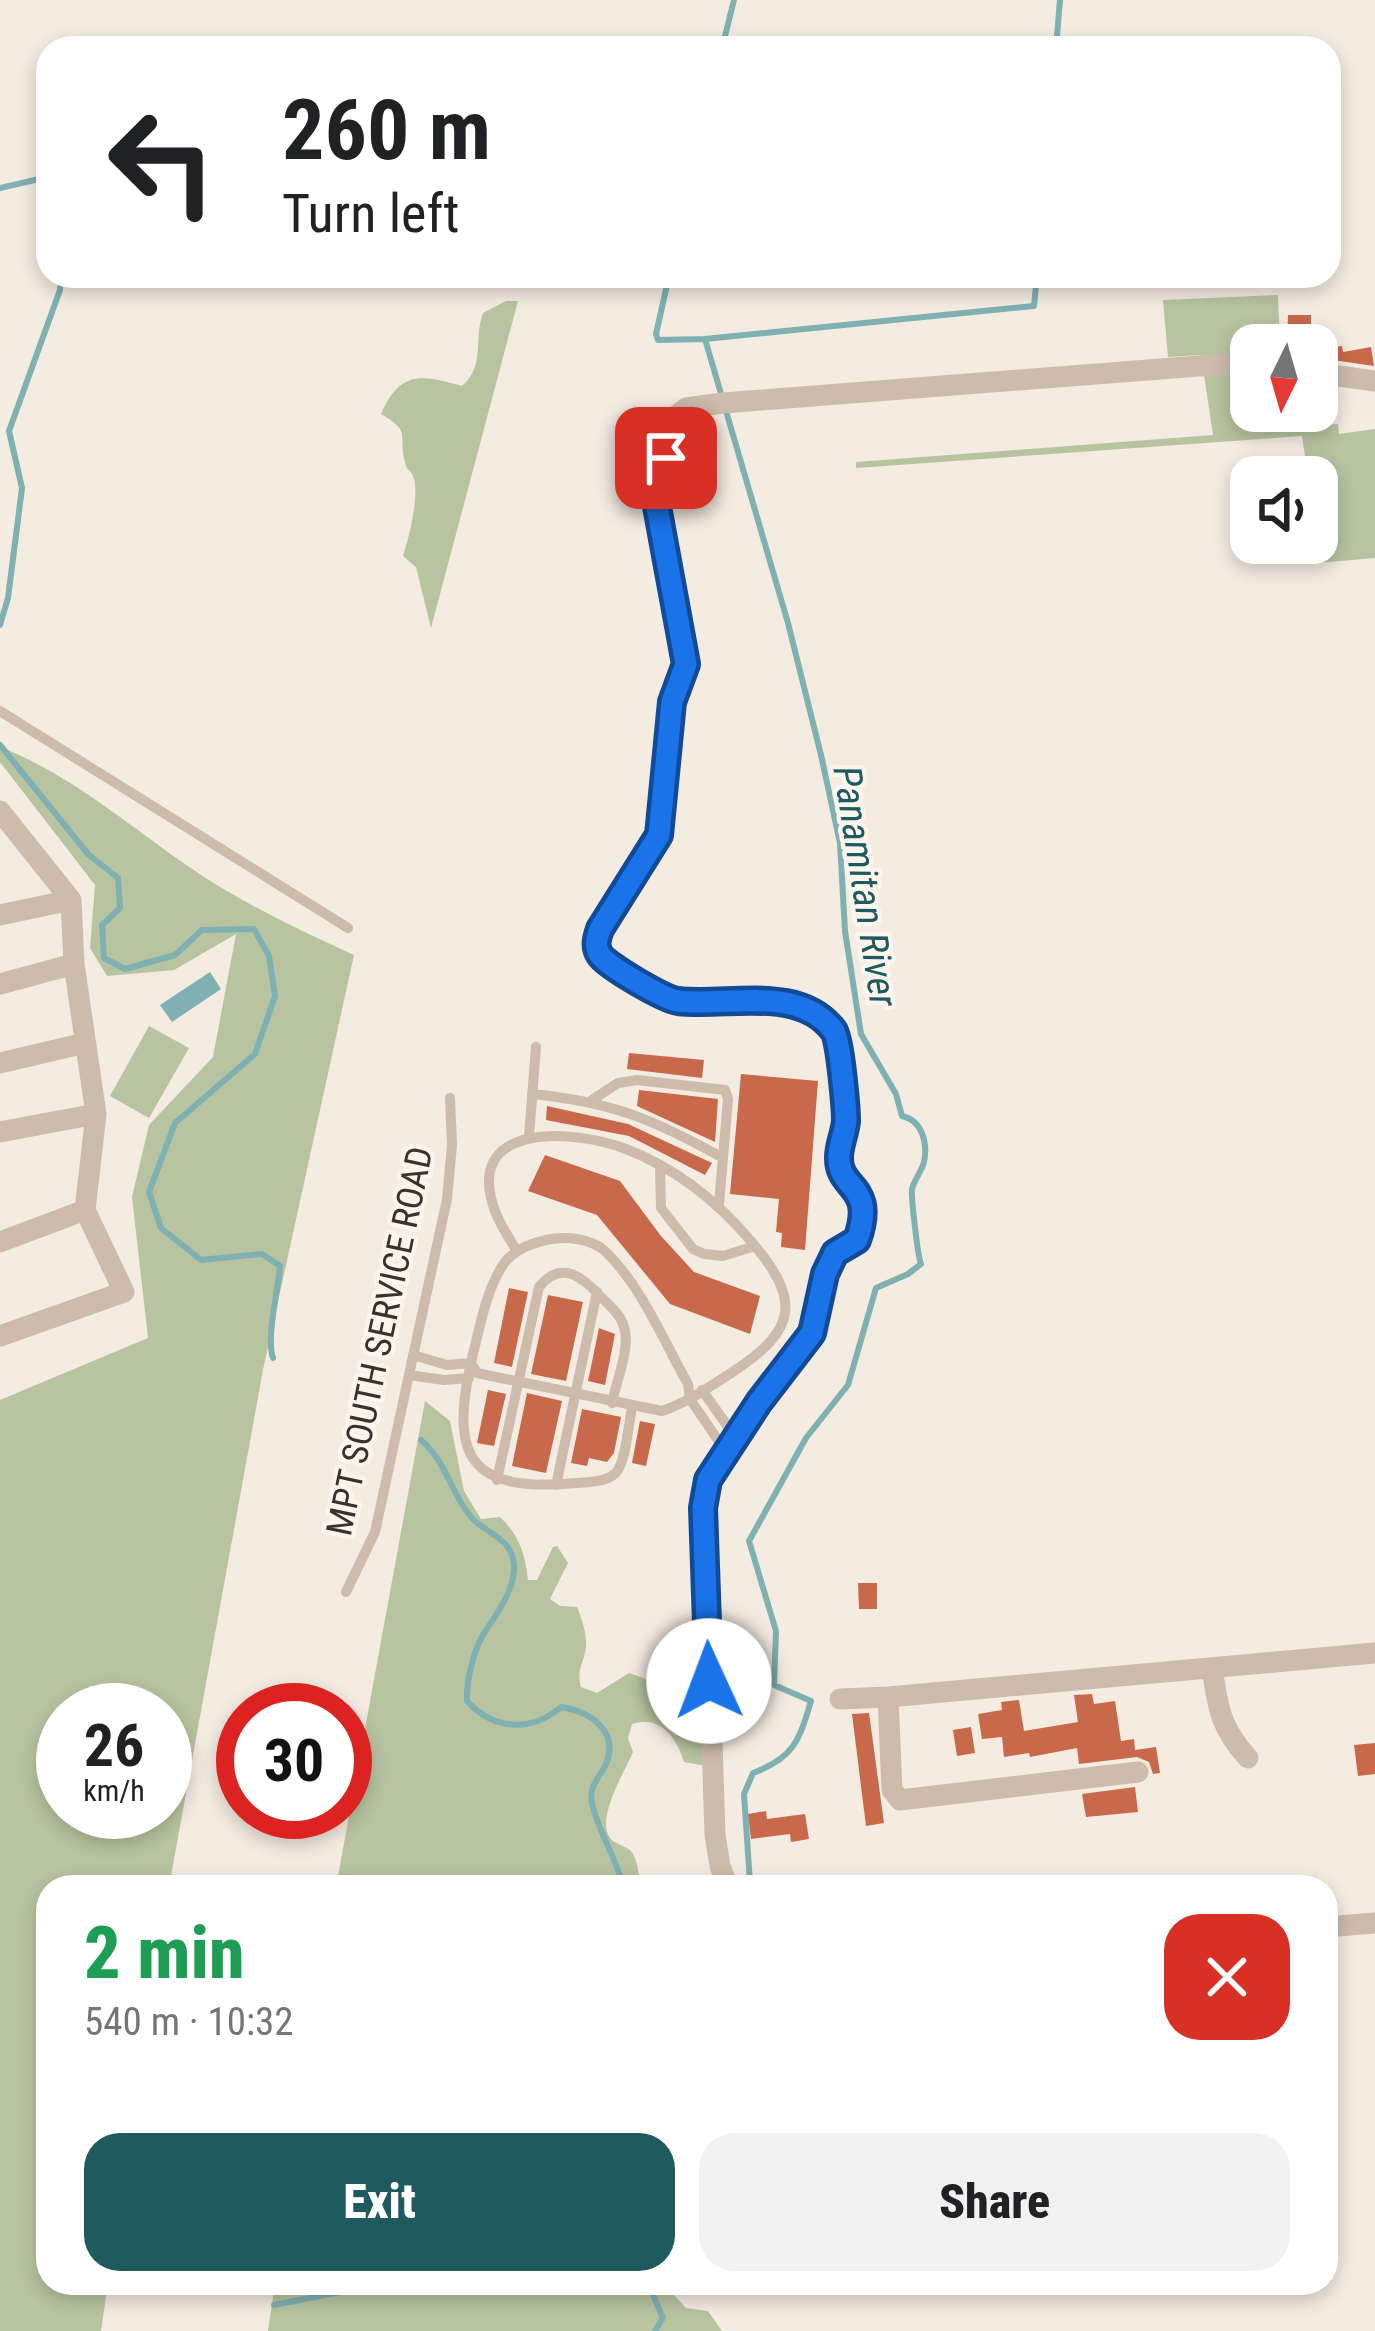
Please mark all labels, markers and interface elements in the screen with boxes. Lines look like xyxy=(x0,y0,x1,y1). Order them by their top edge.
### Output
text: 260 m xyxy=(282,81,491,180)
icon: left xyxy=(84,84,240,240)
text: Turn left xyxy=(282,182,459,245)
north arrow xyxy=(1230,324,1338,432)
map controls xyxy=(1230,324,1338,564)
pin xyxy=(615,407,717,509)
icon: arrive xyxy=(633,425,699,491)
button: sound xyxy=(1230,456,1338,564)
water label: Panamitan River xyxy=(823,763,907,1011)
street label: MPT SOUTH SERVICE ROAD xyxy=(318,1143,442,1539)
position arrow xyxy=(646,1618,772,1744)
speed limit sign: 30 xyxy=(216,1683,372,1839)
text: 26 xyxy=(84,1710,144,1781)
text: km/h xyxy=(83,1773,145,1808)
text: 2 min xyxy=(84,1911,245,1996)
button: close xyxy=(1164,1914,1290,2040)
text: 540 m · 10:32 xyxy=(84,1999,294,2045)
button: Exit xyxy=(84,2133,675,2271)
button: Share xyxy=(699,2133,1290,2271)

